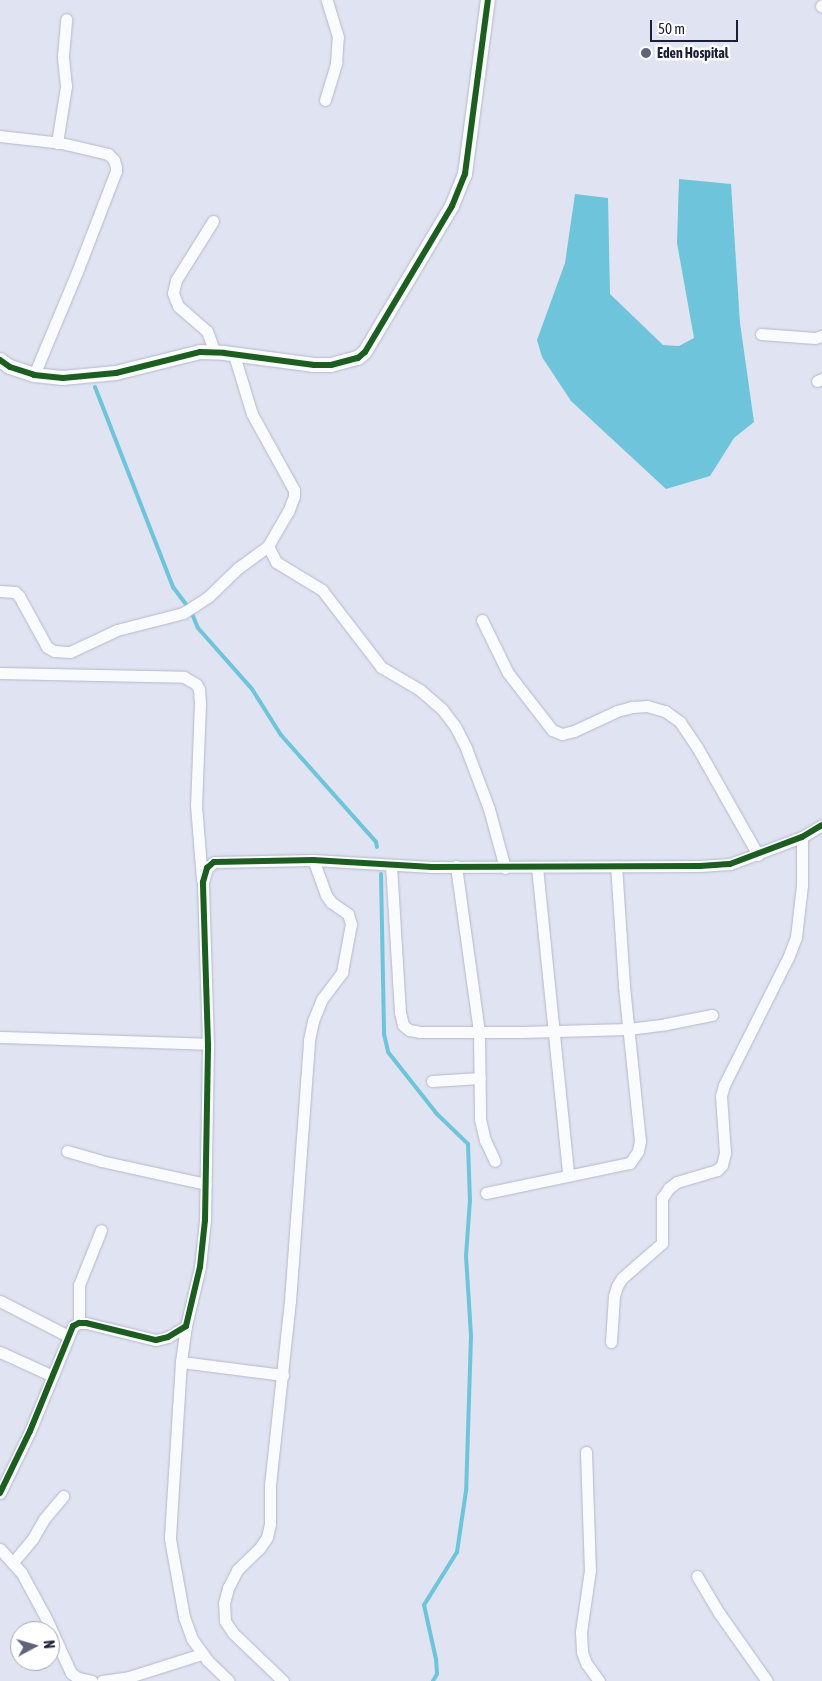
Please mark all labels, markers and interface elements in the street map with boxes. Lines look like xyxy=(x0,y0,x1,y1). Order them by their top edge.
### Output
scale bar xyxy=(652,10,740,42)
text: 50 m xyxy=(658,20,685,37)
place label: Eden Hospital xyxy=(657,45,728,61)
marker: Eden Hospital xyxy=(639,46,653,60)
north arrow xyxy=(10,1621,60,1671)
text: N xyxy=(41,1640,57,1649)

